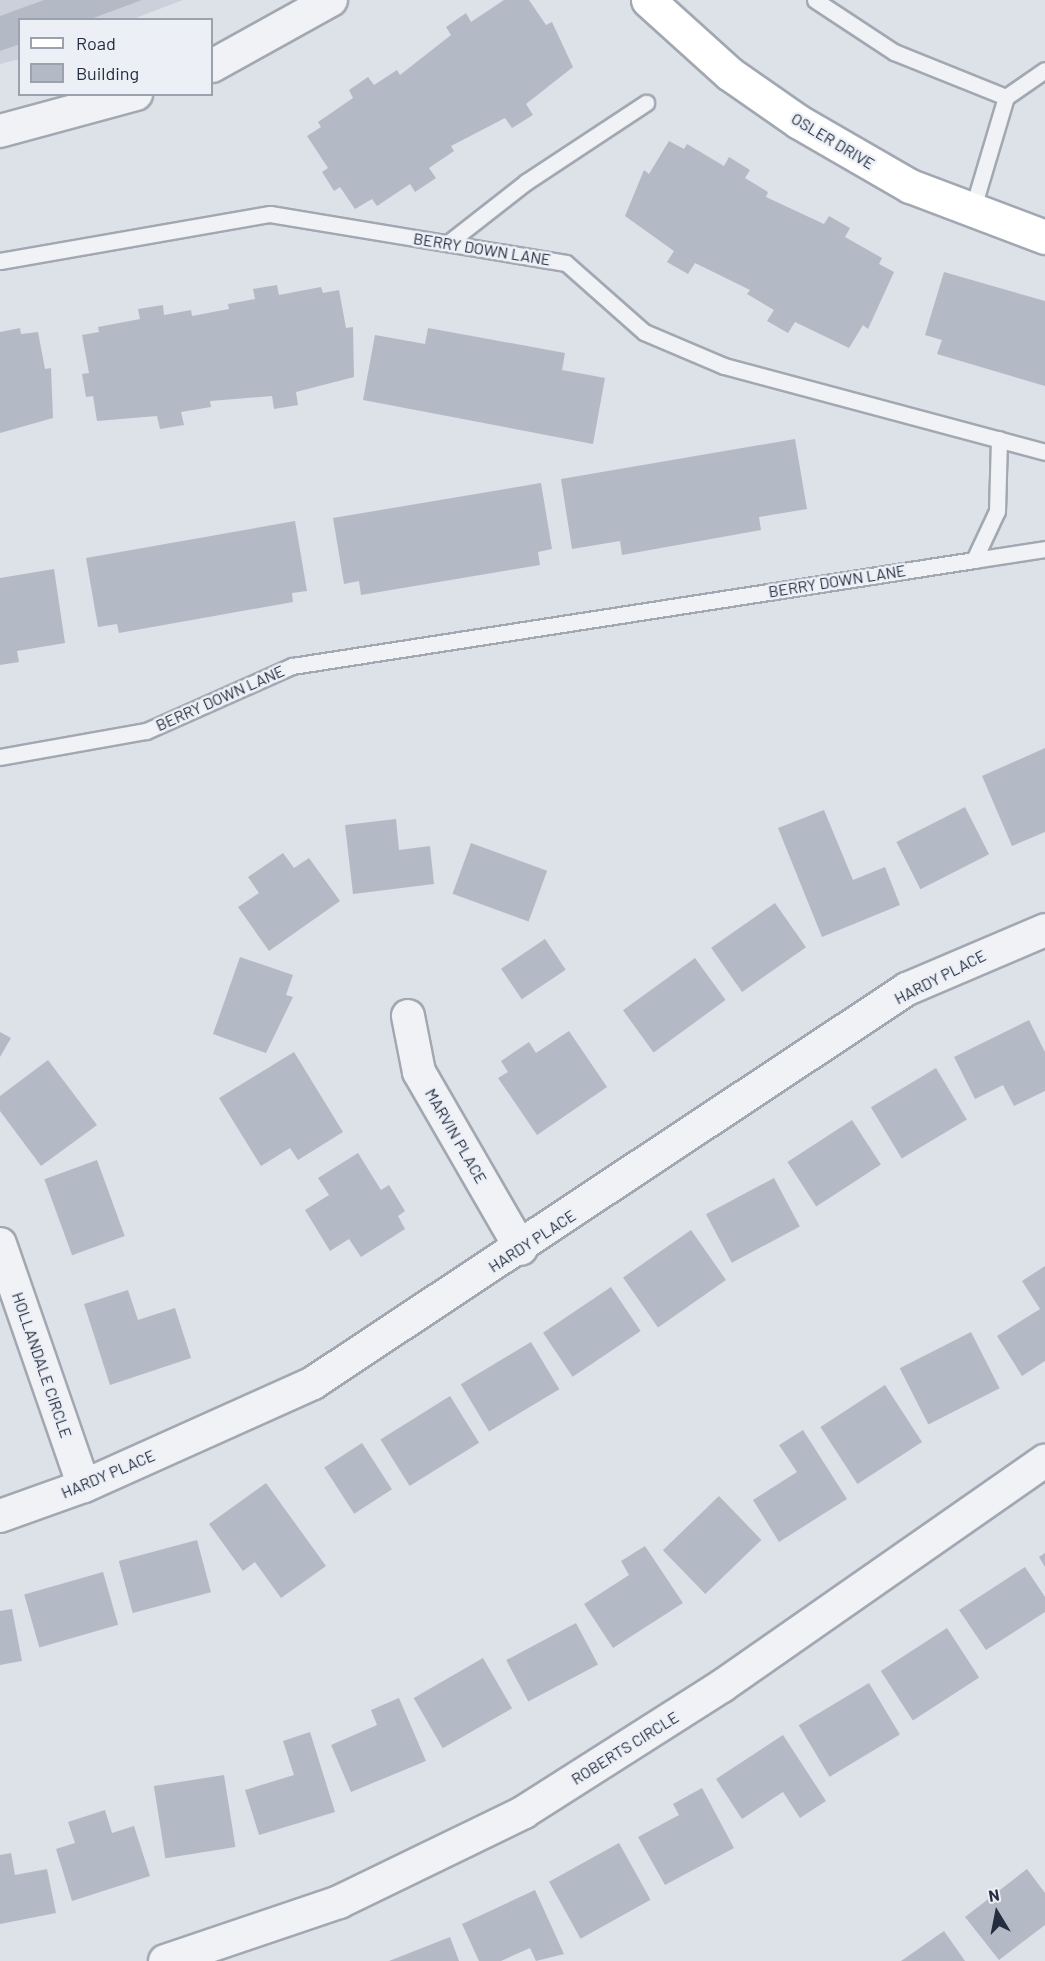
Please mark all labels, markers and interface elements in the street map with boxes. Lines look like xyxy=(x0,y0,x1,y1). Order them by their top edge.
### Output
legend xyxy=(18,18,213,96)
text: Road xyxy=(76,32,116,54)
text: Building xyxy=(76,62,139,84)
street label: OSLER DRIVE xyxy=(788,109,878,173)
street label: BERRY DOWN LANE xyxy=(412,229,552,269)
street label: BERRY DOWN LANE xyxy=(767,561,907,601)
street label: BERRY DOWN LANE xyxy=(153,661,287,735)
street label: HARDY PLACE xyxy=(891,946,989,1008)
street label: MARVIN PLACE xyxy=(421,1085,491,1187)
street label: HARDY PLACE xyxy=(485,1206,579,1276)
street label: HOLLANDALE CIRCLE xyxy=(8,1290,76,1440)
street label: HARDY PLACE xyxy=(58,1446,158,1502)
street label: ROBERTS CIRCLE xyxy=(568,1707,682,1789)
north arrow xyxy=(967,1883,1027,1943)
text: N xyxy=(987,1885,1001,1905)

